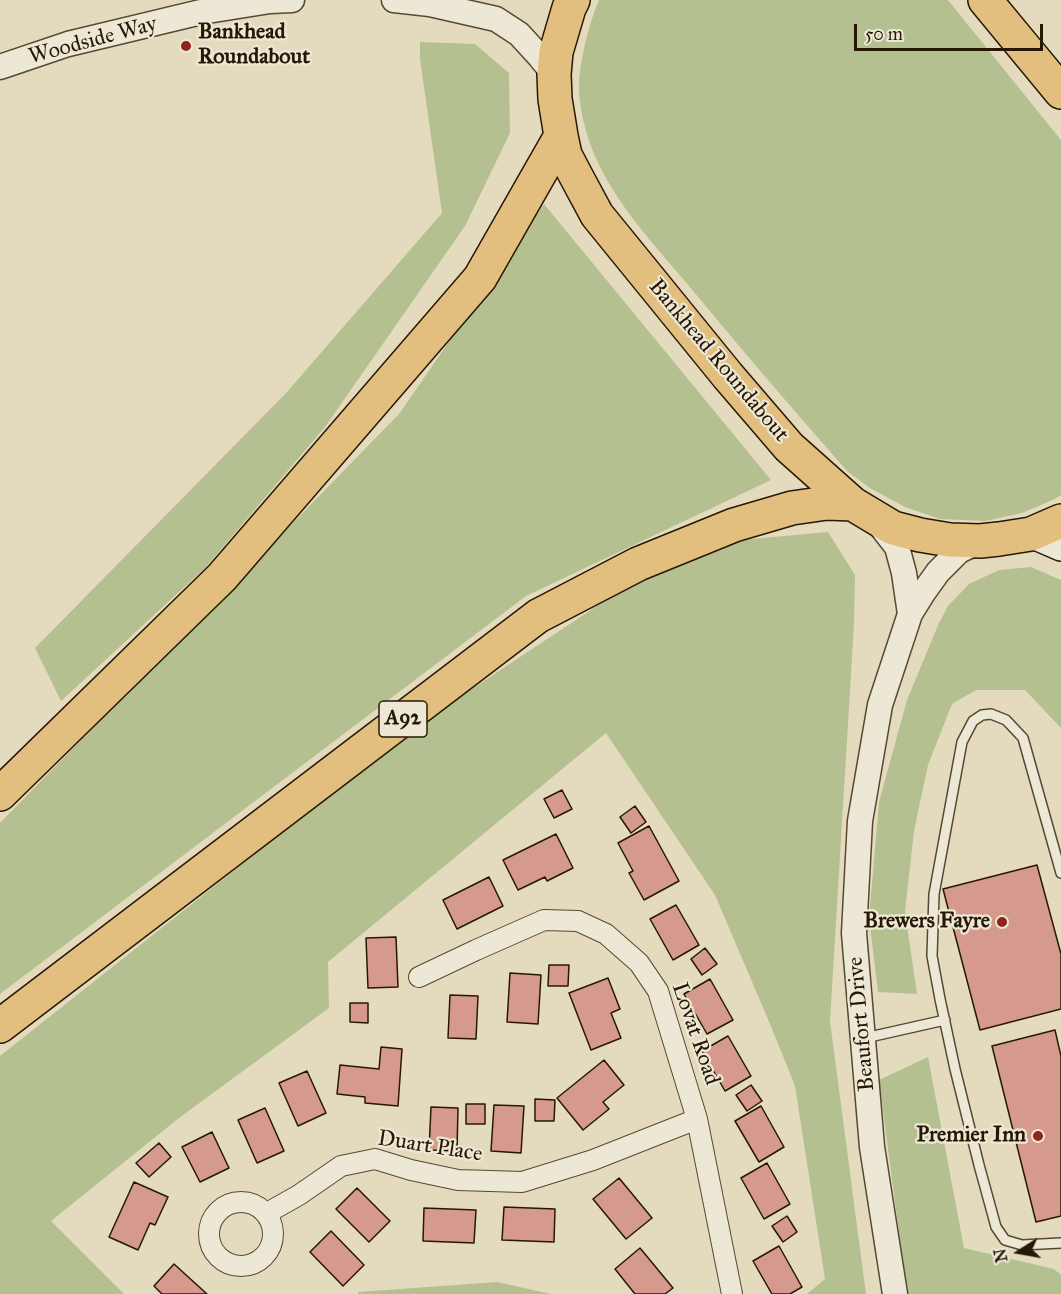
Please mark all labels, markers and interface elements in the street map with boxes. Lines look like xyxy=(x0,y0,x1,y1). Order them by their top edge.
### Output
street label: Woodside Way xyxy=(26,11,160,71)
scale bar xyxy=(857,12,1046,50)
place label: Bankhead Roundabout xyxy=(198,20,310,72)
text: 50 m xyxy=(865,23,903,45)
marker: Bankhead Roundabout xyxy=(179,39,193,53)
street label: Bankhead Roundabout xyxy=(642,274,794,448)
road number: A92 xyxy=(379,701,427,737)
place label: Brewers Fayre xyxy=(863,909,990,935)
marker: Brewers Fayre xyxy=(995,915,1009,929)
street label: Beaufort Drive xyxy=(843,956,881,1092)
street label: Lovat Road xyxy=(665,979,725,1089)
place label: Premier Inn xyxy=(916,1123,1026,1149)
street label: Duart Place xyxy=(376,1126,484,1168)
marker: Premier Inn xyxy=(1031,1129,1045,1143)
north arrow xyxy=(989,1222,1049,1282)
text: N xyxy=(990,1247,1011,1264)

